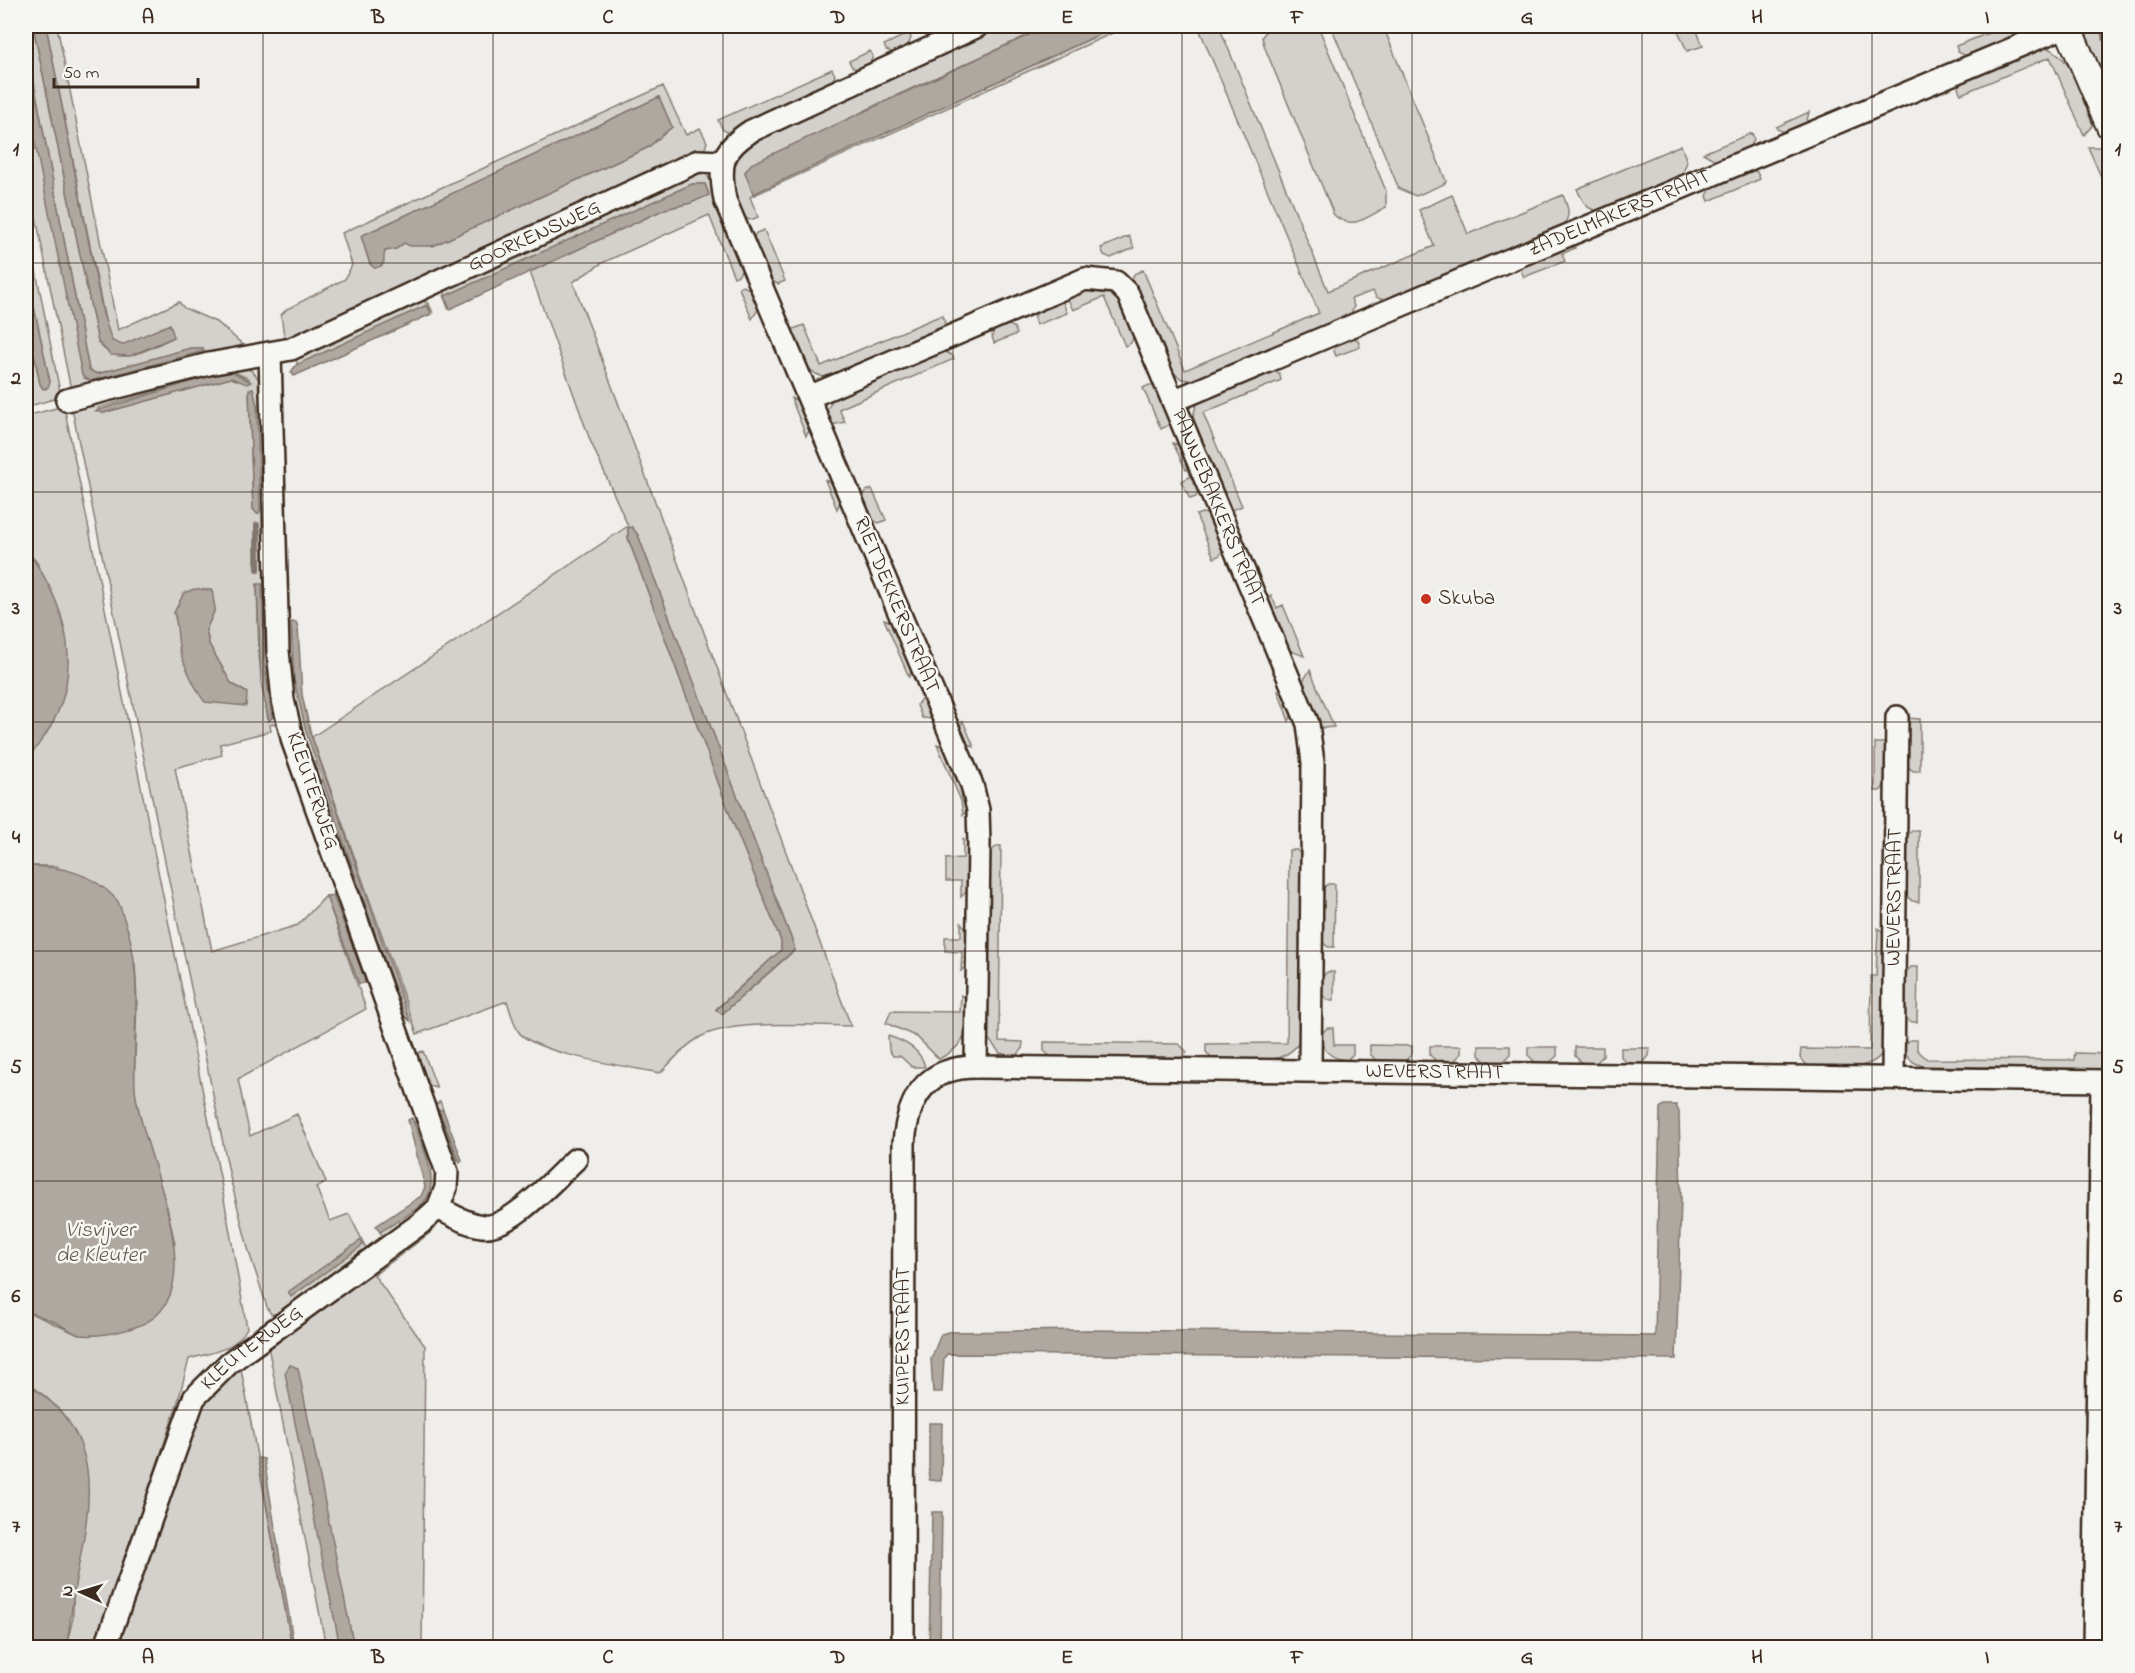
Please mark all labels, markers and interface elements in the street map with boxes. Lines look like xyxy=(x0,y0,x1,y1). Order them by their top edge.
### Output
text: A xyxy=(142,4,154,33)
text: B xyxy=(370,4,385,33)
text: C xyxy=(603,4,614,33)
text: D xyxy=(830,4,845,33)
text: E xyxy=(1061,4,1073,33)
text: F xyxy=(1290,4,1304,33)
text: G xyxy=(1521,4,1534,33)
text: H xyxy=(1751,4,1763,33)
text: I xyxy=(1985,4,1990,33)
scale bar xyxy=(54,51,198,89)
text: 50 m xyxy=(63,61,100,87)
text: 1 xyxy=(13,136,20,165)
text: 1 xyxy=(2115,136,2122,165)
street label: ZADELMAKERSTRAAT xyxy=(1523,162,1716,266)
street label: GOORKENSWEG xyxy=(463,193,606,280)
text: 2 xyxy=(10,365,21,394)
text: 2 xyxy=(2112,365,2123,394)
street label: PANNEBAKKERSTRAAT xyxy=(1163,404,1272,611)
street label: RIETDEKKERSTRAAT xyxy=(845,512,947,698)
place label: Skuba xyxy=(1438,584,1495,614)
marker: Skuba xyxy=(1419,592,1433,606)
text: 3 xyxy=(11,595,20,624)
text: 3 xyxy=(2113,595,2122,624)
street label: KLEUTERWEG xyxy=(278,728,346,854)
text: 4 xyxy=(12,824,21,853)
text: 4 xyxy=(2114,824,2123,853)
street label: WEVERSTRAAT xyxy=(1879,828,1911,966)
text: 5 xyxy=(10,1054,22,1083)
text: 5 xyxy=(2112,1054,2124,1083)
street label: WEVERSTRAAT xyxy=(1365,1057,1504,1089)
water label: Visvijver de Kleuter xyxy=(56,1215,147,1272)
street label: KUIPERSTRAAT xyxy=(888,1267,919,1405)
text: 6 xyxy=(12,1283,21,1312)
text: 6 xyxy=(2114,1283,2123,1312)
street label: KLEUTERWEG xyxy=(194,1299,309,1398)
text: 7 xyxy=(12,1513,21,1542)
text: 7 xyxy=(2114,1513,2123,1542)
north arrow xyxy=(51,1562,111,1622)
text: N xyxy=(56,1585,80,1597)
text: A xyxy=(142,1644,154,1673)
text: B xyxy=(370,1644,385,1673)
text: C xyxy=(603,1644,614,1673)
text: D xyxy=(830,1644,845,1673)
text: E xyxy=(1061,1644,1073,1673)
text: F xyxy=(1290,1644,1304,1673)
text: G xyxy=(1521,1644,1534,1673)
text: H xyxy=(1751,1644,1763,1673)
text: I xyxy=(1985,1644,1990,1673)

